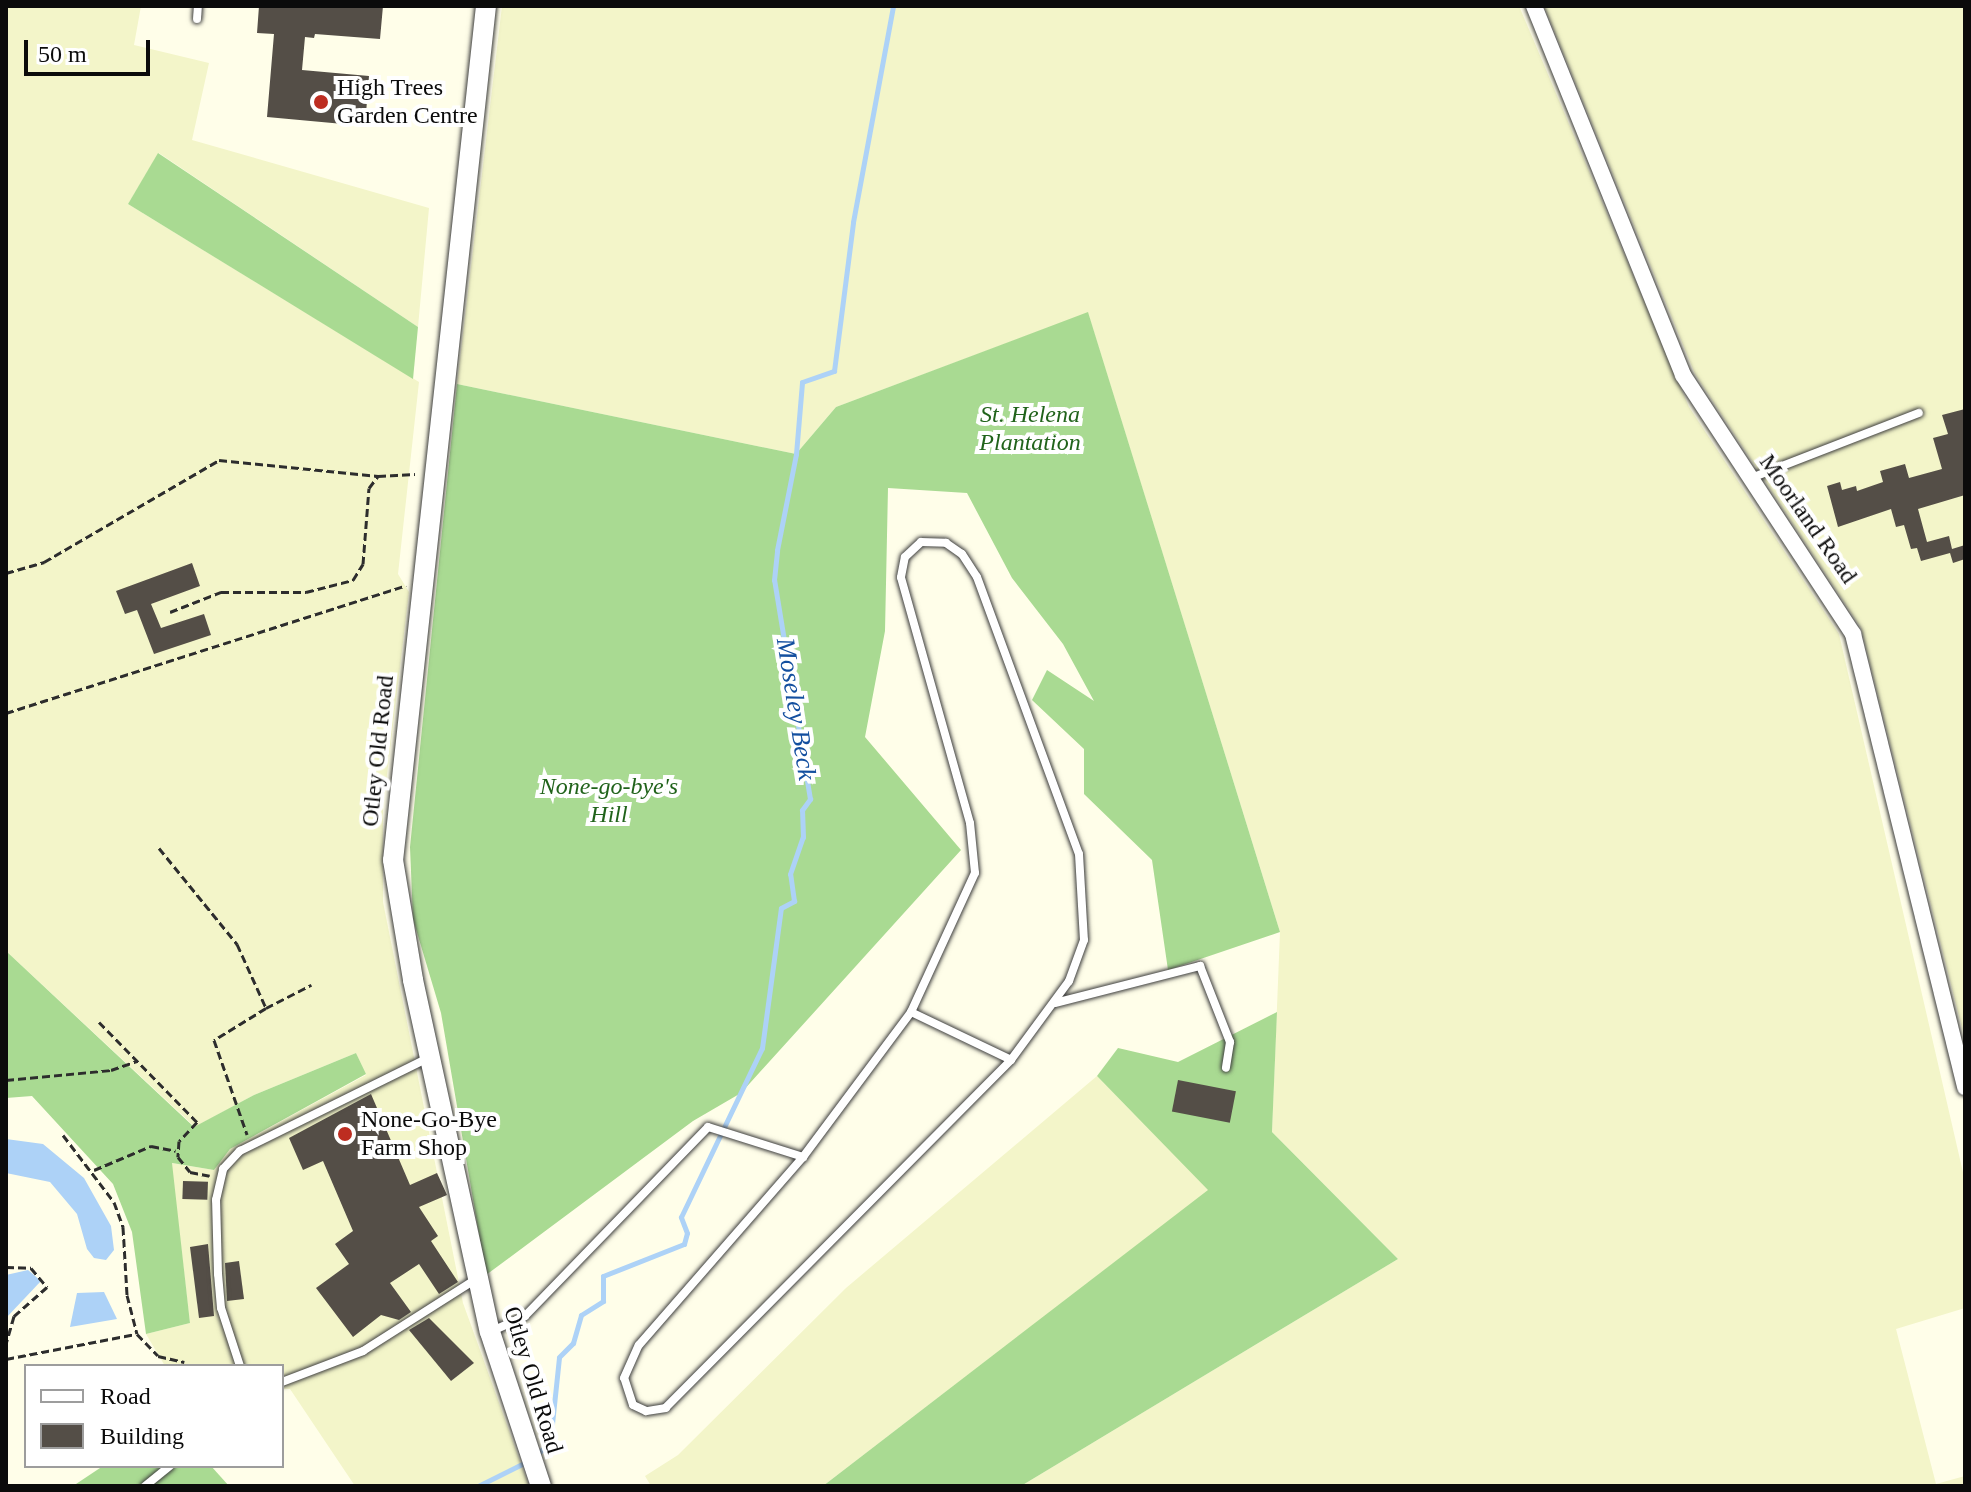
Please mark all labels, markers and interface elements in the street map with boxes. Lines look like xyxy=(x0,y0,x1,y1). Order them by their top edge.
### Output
scale bar xyxy=(28,24,154,74)
text: 50 m xyxy=(38,41,87,67)
place label: High Trees Garden Centre xyxy=(337,74,478,130)
marker: High Trees Garden Centre xyxy=(312,93,330,111)
park label: St. Helena Plantation xyxy=(979,401,1081,457)
street label: Moorland Road xyxy=(1753,449,1863,589)
water label: Moseley Beck xyxy=(769,636,823,782)
street label: Otley Old Road xyxy=(356,674,400,828)
park label: None-go-bye's Hill xyxy=(540,773,678,829)
place label: None-Go-Bye Farm Shop xyxy=(361,1106,497,1162)
marker: None-Go-Bye Farm Shop xyxy=(336,1125,354,1143)
street label: Otley Old Road xyxy=(497,1303,569,1457)
legend xyxy=(24,1364,284,1468)
text: Road xyxy=(100,1383,151,1409)
text: Building xyxy=(100,1423,184,1449)

